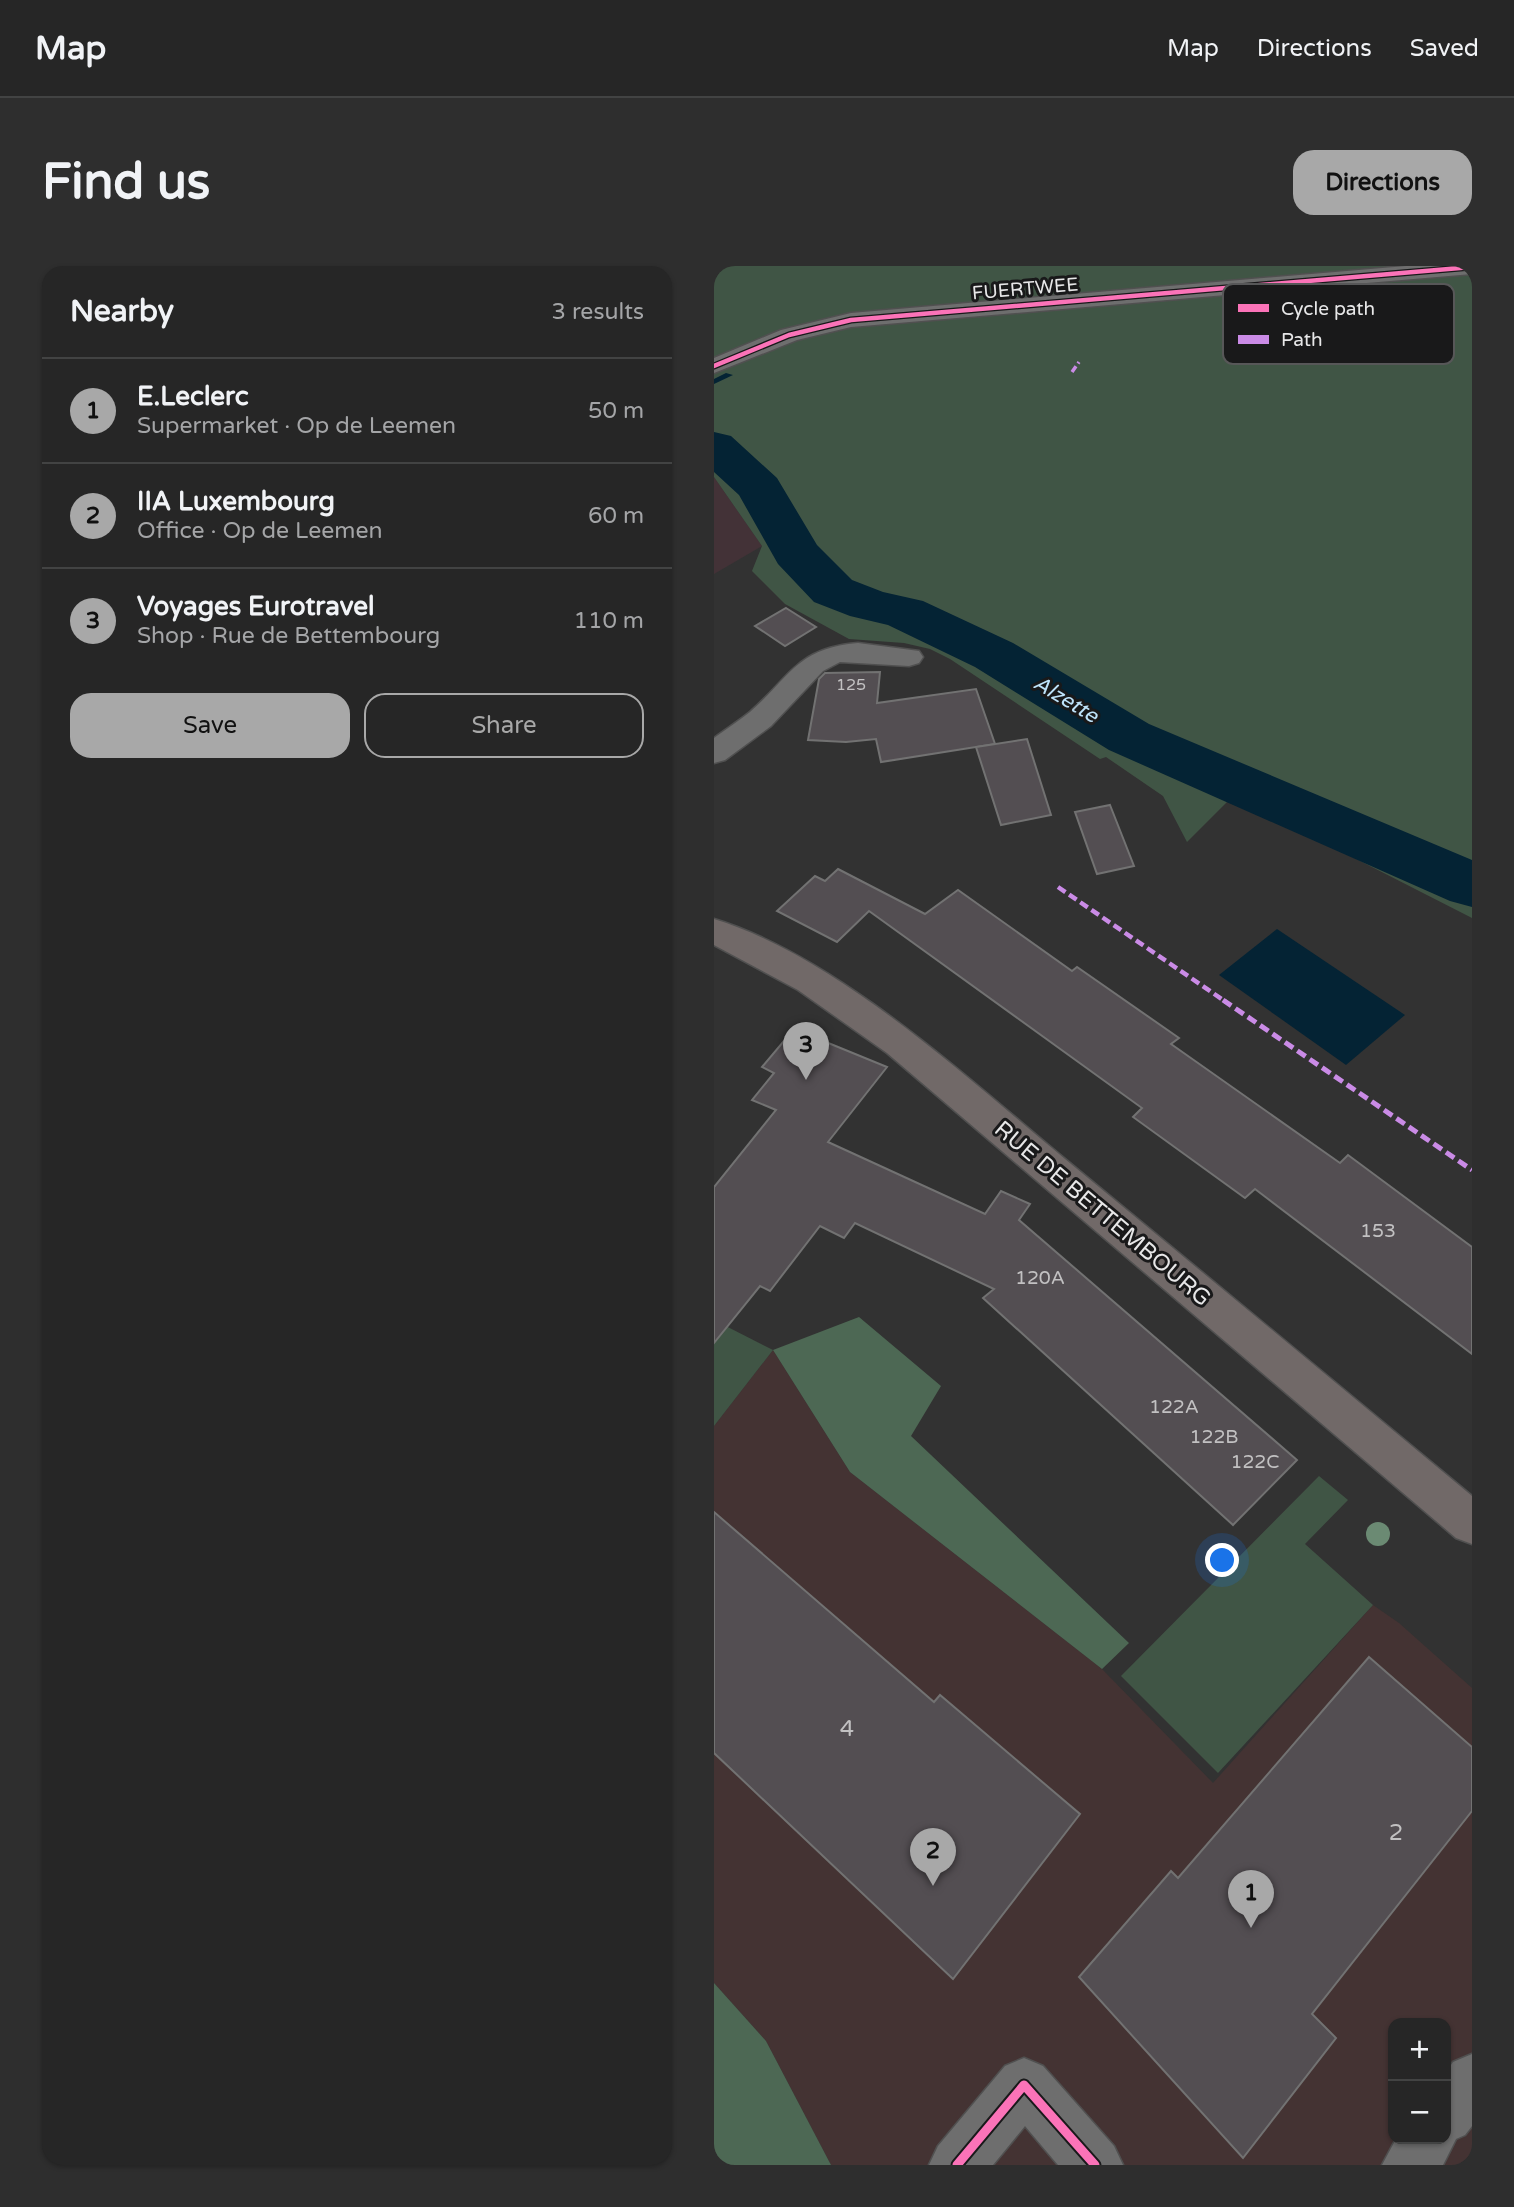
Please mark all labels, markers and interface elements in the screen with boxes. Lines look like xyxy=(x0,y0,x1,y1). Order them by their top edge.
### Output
text: Map xyxy=(35,29,106,68)
text: Map xyxy=(1167,34,1219,63)
text: Directions xyxy=(1257,34,1372,63)
text: Saved xyxy=(1410,34,1479,63)
button: Directions xyxy=(1293,150,1472,215)
text: Find us xyxy=(42,153,210,212)
street label: FUERTWEE xyxy=(971,273,1079,305)
legend xyxy=(1223,284,1454,364)
text: Nearby xyxy=(70,293,174,330)
text: 3 results xyxy=(551,298,644,326)
text: Cycle path xyxy=(1281,298,1375,320)
text: Path xyxy=(1281,329,1323,351)
text: E.Leclerc xyxy=(137,381,249,412)
text: 1 xyxy=(86,397,100,425)
text: 50 m xyxy=(588,397,644,425)
text: Supermarket · Op de Leemen xyxy=(137,412,456,440)
text: IIA Luxembourg xyxy=(137,486,335,517)
text: 2 xyxy=(86,502,100,530)
text: 60 m xyxy=(588,502,644,530)
text: Office · Op de Leemen xyxy=(137,517,382,545)
text: Voyages Eurotravel xyxy=(137,591,374,622)
text: 3 xyxy=(86,607,100,635)
text: 110 m xyxy=(574,607,644,635)
text: Shop · Rue de Bettembourg xyxy=(137,622,440,650)
water label: Alzette xyxy=(1029,670,1104,729)
house number: 125 xyxy=(836,675,866,695)
button: Save xyxy=(70,693,350,758)
button: Share xyxy=(364,693,644,758)
pin: 3 xyxy=(783,1022,829,1080)
street label: RUE DE BETTEMBOURG xyxy=(989,1115,1216,1312)
house number: 153 xyxy=(1360,1220,1396,1242)
house number: 120A xyxy=(1015,1267,1065,1289)
house number: 122A xyxy=(1149,1396,1199,1418)
house number: 122B xyxy=(1190,1426,1238,1448)
house number: 122C xyxy=(1230,1451,1280,1473)
your location xyxy=(1205,1543,1239,1577)
house number: 4 xyxy=(840,1715,854,1743)
house number: 2 xyxy=(1389,1819,1403,1847)
pin: 2 xyxy=(910,1828,956,1886)
pin: 1 xyxy=(1228,1870,1274,1928)
map controls xyxy=(1388,2018,1451,2144)
button: + xyxy=(1388,2018,1451,2081)
button: − xyxy=(1388,2081,1451,2144)

